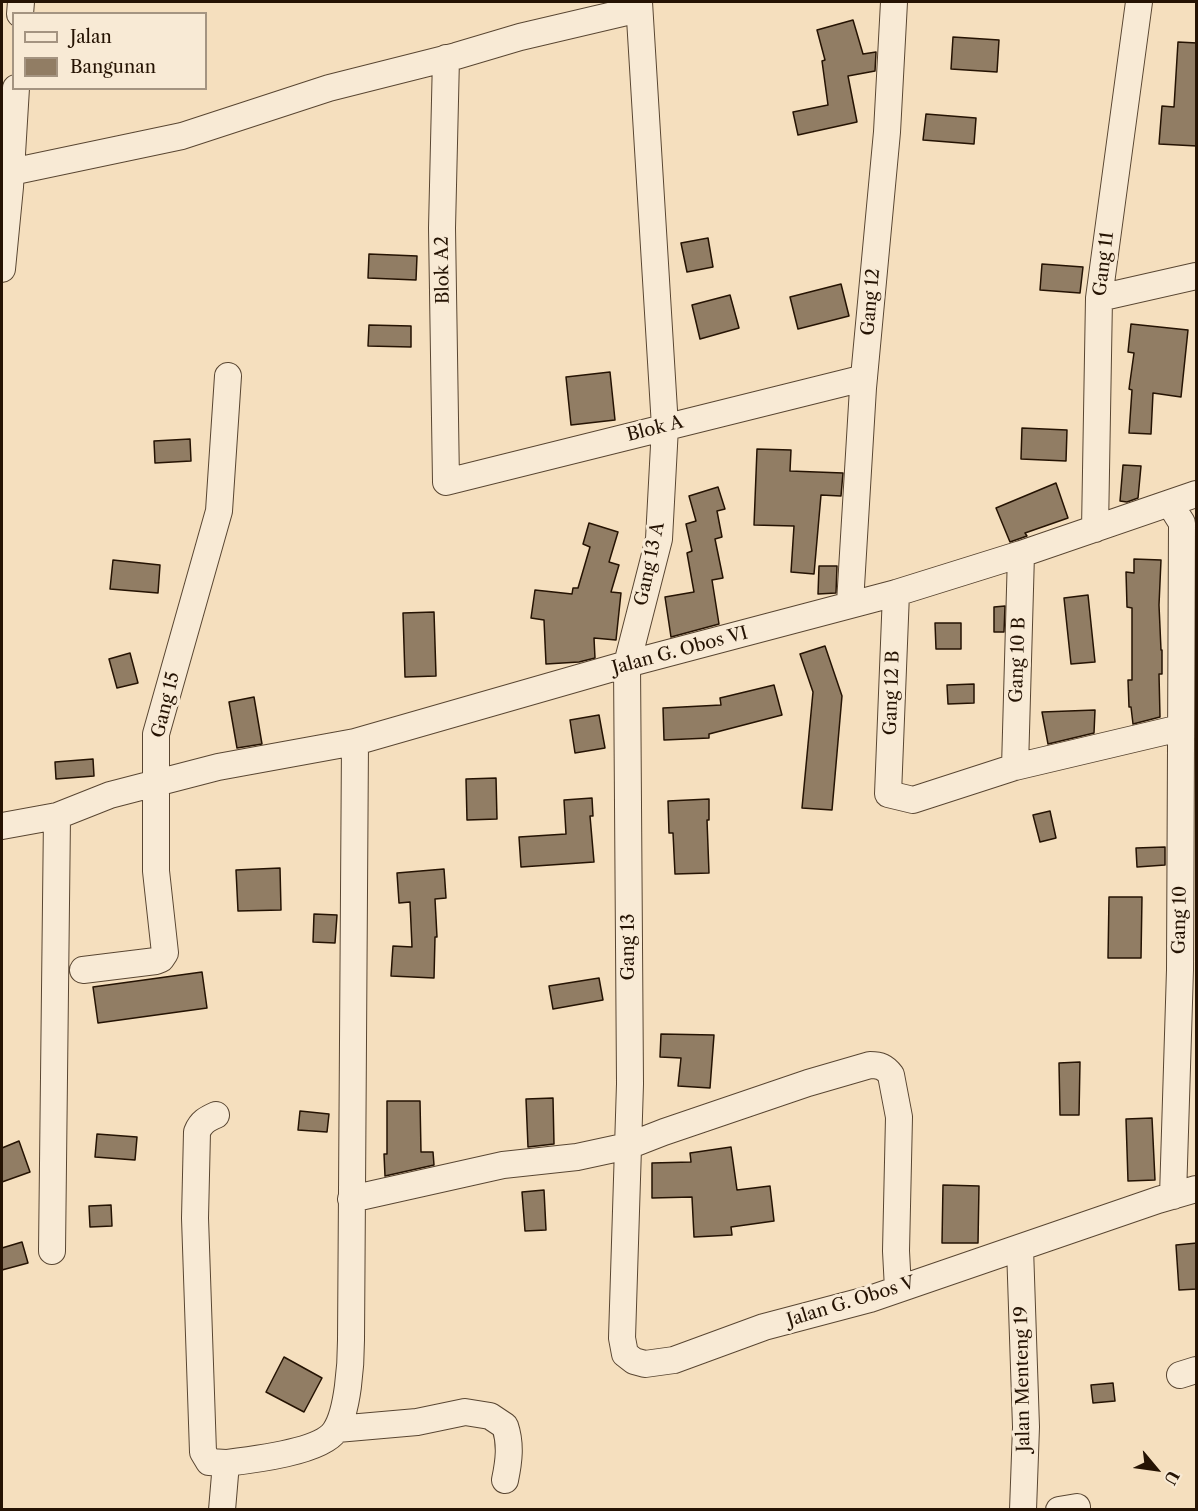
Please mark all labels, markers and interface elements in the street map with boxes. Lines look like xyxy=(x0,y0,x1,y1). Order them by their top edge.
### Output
legend xyxy=(12,12,207,90)
text: Jalan xyxy=(70,26,112,48)
text: Bangunan xyxy=(70,56,156,78)
street label: Gang 11 xyxy=(1089,231,1119,297)
street label: Blok A2 xyxy=(432,236,454,304)
street label: Gang 12 xyxy=(857,267,885,337)
street label: Blok A xyxy=(625,412,685,446)
street label: Gang 13 A xyxy=(631,520,669,608)
street label: Gang 10 B xyxy=(1006,617,1030,703)
street label: Jalan G. Obos VI xyxy=(610,623,750,679)
street label: Gang 12 B xyxy=(880,650,904,736)
street label: Gang 15 xyxy=(147,670,185,740)
street label: Gang 10 xyxy=(1169,886,1191,954)
street label: Gang 13 xyxy=(618,913,640,981)
street label: Jalan G. Obos V xyxy=(784,1272,918,1332)
street label: Jalan Menteng 19 xyxy=(1011,1306,1035,1452)
north arrow xyxy=(1126,1439,1186,1499)
text: U xyxy=(1160,1467,1184,1488)

